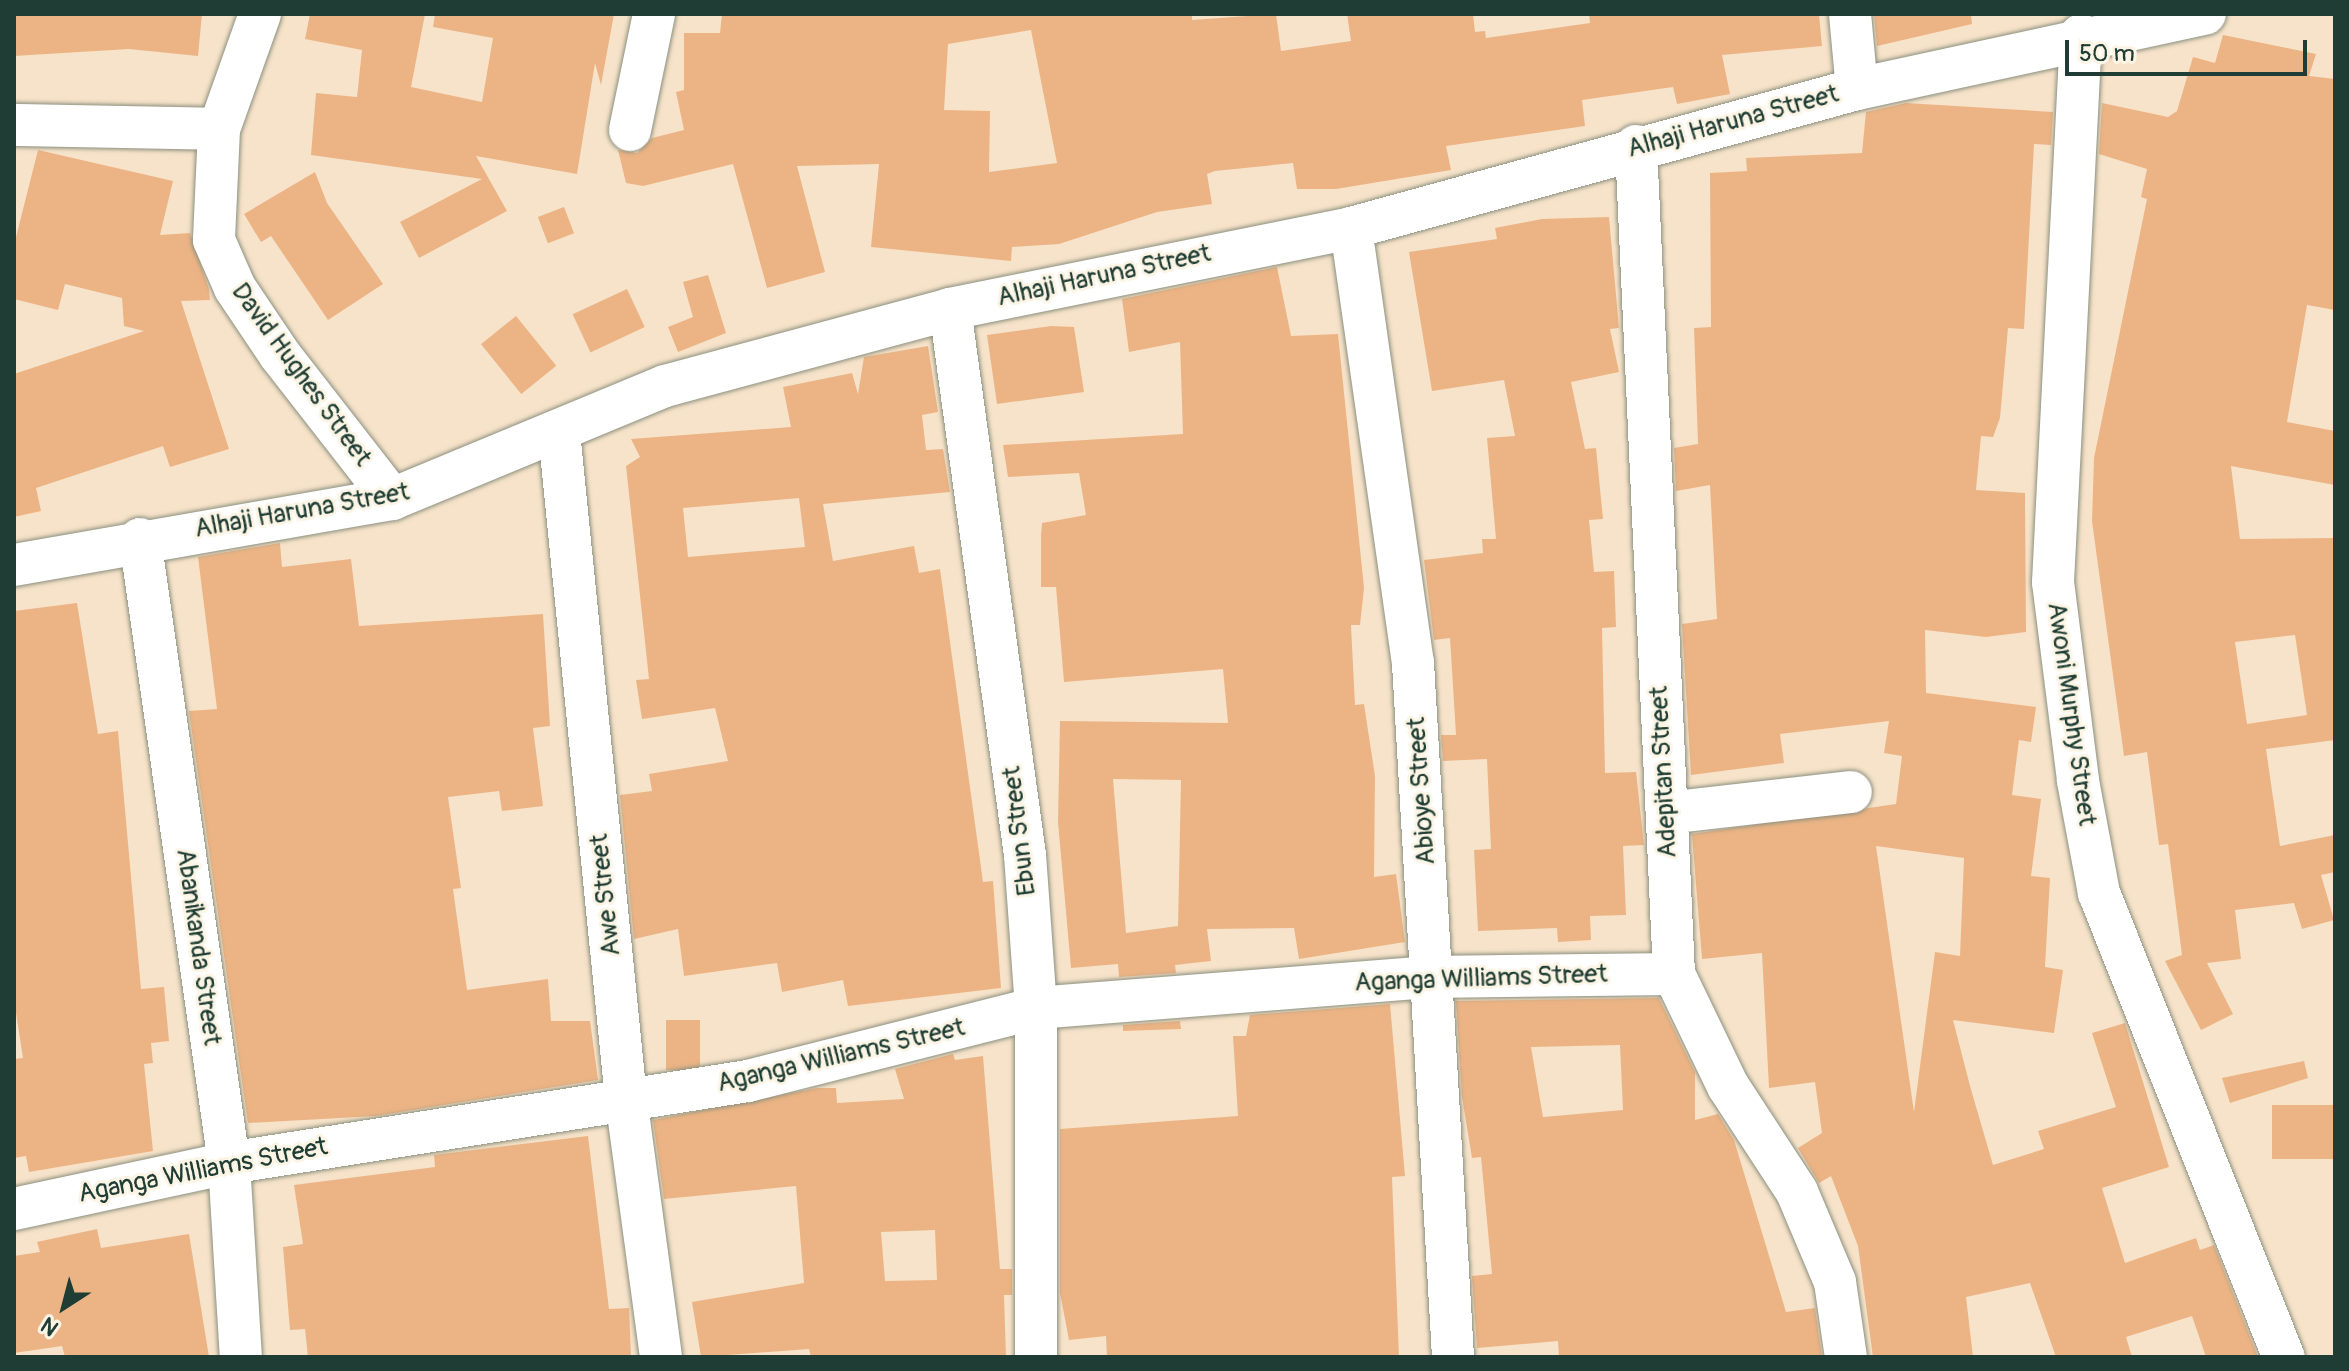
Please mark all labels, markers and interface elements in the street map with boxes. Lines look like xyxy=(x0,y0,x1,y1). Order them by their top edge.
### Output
scale bar xyxy=(2069,24,2311,74)
text: 50 m xyxy=(2079,39,2135,68)
street label: Alhaji Haruna Street xyxy=(1624,79,1842,165)
street label: Alhaji Haruna Street xyxy=(994,238,1214,314)
street label: David Hughes Street xyxy=(224,277,378,473)
street label: Alhaji Haruna Street xyxy=(192,477,412,545)
street label: Awoni Murphy Street xyxy=(2040,600,2102,828)
street label: Adepitan Street xyxy=(1644,685,1684,859)
street label: Abioye Street xyxy=(1401,716,1443,866)
street label: Ebun Street xyxy=(997,764,1043,898)
street label: Awe Street xyxy=(584,832,628,958)
street label: Abanikanda Street xyxy=(169,847,227,1047)
street label: Aganga Williams Street xyxy=(1354,959,1608,999)
street label: Aganga Williams Street xyxy=(714,1012,968,1100)
street label: Aganga Williams Street xyxy=(76,1132,330,1210)
north arrow xyxy=(24,1267,104,1347)
text: N xyxy=(36,1311,64,1342)

